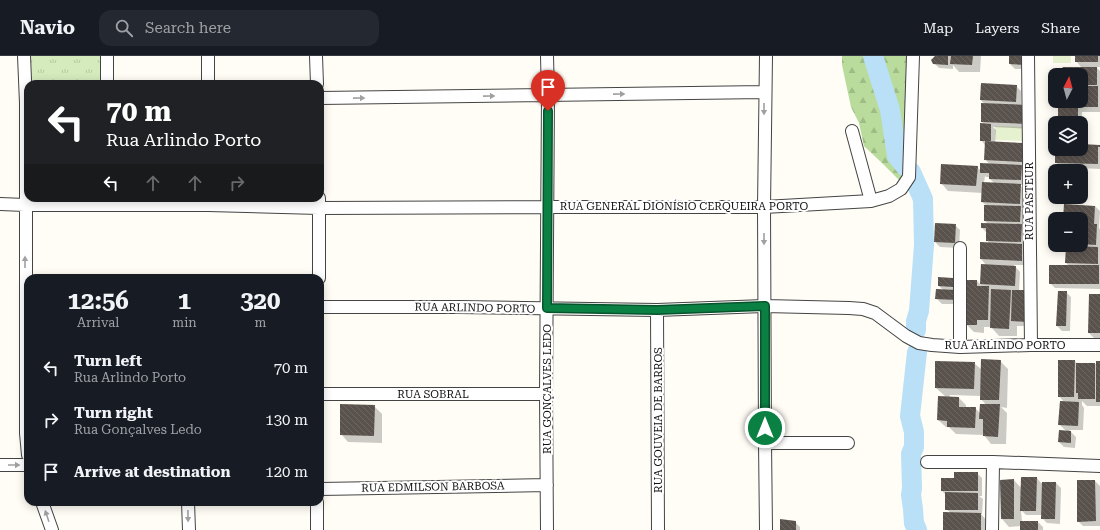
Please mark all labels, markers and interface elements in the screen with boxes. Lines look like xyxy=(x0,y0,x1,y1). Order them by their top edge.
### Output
search box xyxy=(99,10,379,46)
text: Navio xyxy=(20,16,75,39)
icon: search xyxy=(113,17,135,39)
text: Search here xyxy=(145,19,231,37)
text: Map xyxy=(923,20,953,36)
text: Layers xyxy=(975,20,1019,36)
text: Share xyxy=(1041,20,1080,36)
north arrow xyxy=(1048,68,1088,108)
map controls xyxy=(1048,68,1088,252)
pin xyxy=(531,70,565,111)
icon: arrive xyxy=(537,76,559,98)
one-way arrow xyxy=(613,91,626,97)
one-way arrow xyxy=(483,93,496,99)
text: 70 m xyxy=(106,95,171,128)
one-way arrow xyxy=(353,95,366,101)
icon: left xyxy=(40,96,92,148)
one-way arrow xyxy=(761,103,767,116)
button: layers xyxy=(1048,116,1088,156)
text: Rua Arlindo Porto xyxy=(106,129,261,150)
street label: RUA PASTEUR xyxy=(1023,161,1036,240)
button: + xyxy=(1048,164,1088,204)
icon: left xyxy=(100,172,122,194)
icon: ahead xyxy=(142,172,164,194)
icon: ahead xyxy=(184,172,206,194)
icon: right xyxy=(226,172,248,194)
street label: RUA GENERAL DIONÍSIO CERQUEIRA PORTO xyxy=(560,199,808,213)
button: − xyxy=(1048,212,1088,252)
one-way arrow xyxy=(761,233,767,246)
one-way arrow xyxy=(22,255,28,268)
text: 12:56 xyxy=(68,287,129,315)
text: 1 xyxy=(178,287,191,315)
text: 320 xyxy=(240,287,281,315)
street label: RUA ARLINDO PORTO xyxy=(415,300,536,316)
text: Arrival xyxy=(77,315,119,330)
text: min xyxy=(172,315,197,330)
text: m xyxy=(254,315,266,330)
street label: RUA GONÇALVES LEDO xyxy=(541,324,554,454)
street label: RUA ARLINDO PORTO xyxy=(945,339,1066,352)
street label: RUA GOUVEIA DE BARROS xyxy=(652,347,665,493)
text: Turn left xyxy=(74,352,142,370)
icon: left xyxy=(40,357,62,379)
text: 70 m xyxy=(274,359,308,377)
text: Rua Arlindo Porto xyxy=(74,370,186,385)
street label: RUA SOBRAL xyxy=(397,388,469,401)
text: Turn right xyxy=(74,404,153,422)
position arrow xyxy=(744,407,786,449)
icon: right xyxy=(40,409,62,431)
text: 130 m xyxy=(265,411,308,429)
text: Rua Gonçalves Ledo xyxy=(74,422,202,437)
icon: arrive xyxy=(40,461,62,483)
one-way arrow xyxy=(8,462,21,468)
text: Arrive at destination xyxy=(74,463,230,481)
text: 120 m xyxy=(265,463,308,481)
street label: RUA EDMILSON BARBOSA xyxy=(361,479,505,495)
one-way arrow xyxy=(44,510,50,522)
one-way arrow xyxy=(185,510,191,523)

